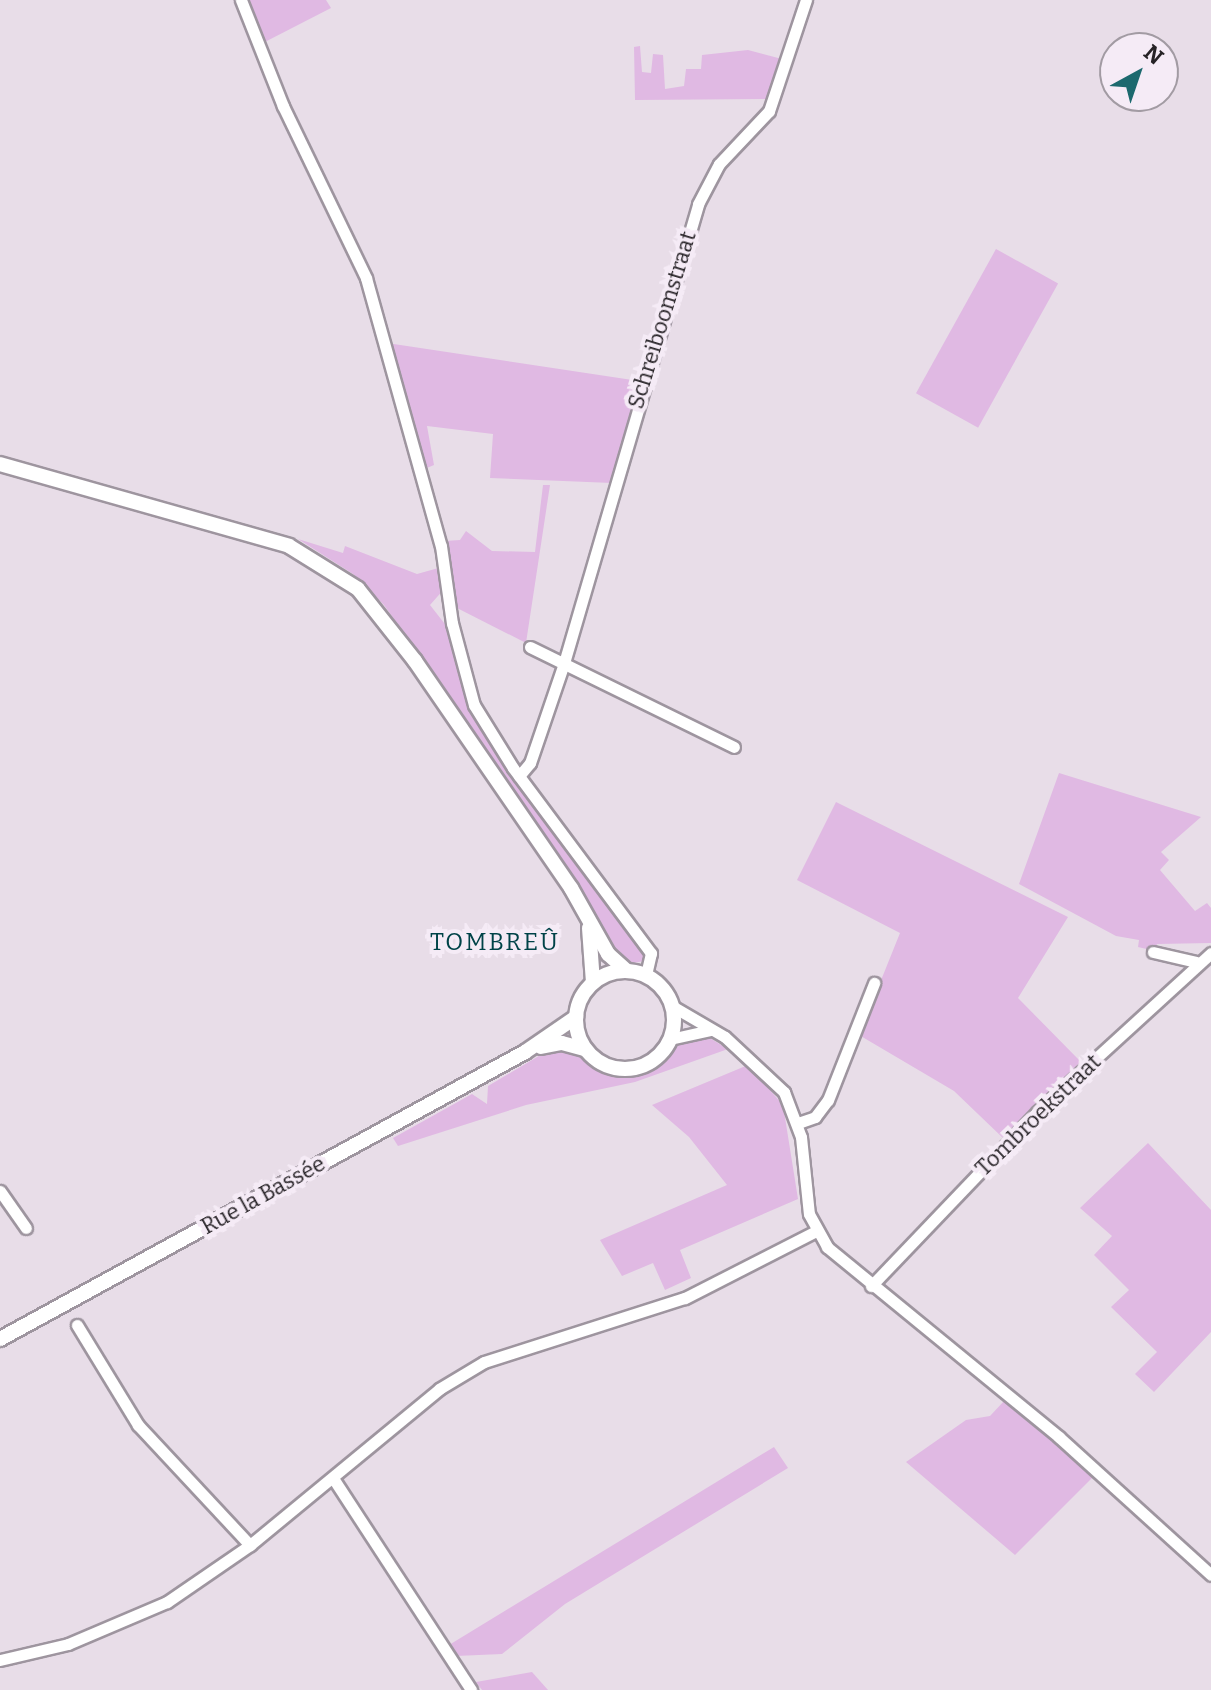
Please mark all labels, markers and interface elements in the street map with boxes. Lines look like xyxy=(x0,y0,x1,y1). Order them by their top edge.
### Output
north arrow xyxy=(1099,32,1179,112)
text: N xyxy=(1138,39,1169,71)
street label: Schreiboomstraat xyxy=(623,228,701,412)
district label: TOMBREÛ xyxy=(430,929,560,957)
street label: Tombroekstraat xyxy=(970,1049,1106,1181)
street label: Rue la Bassée xyxy=(196,1150,330,1240)

